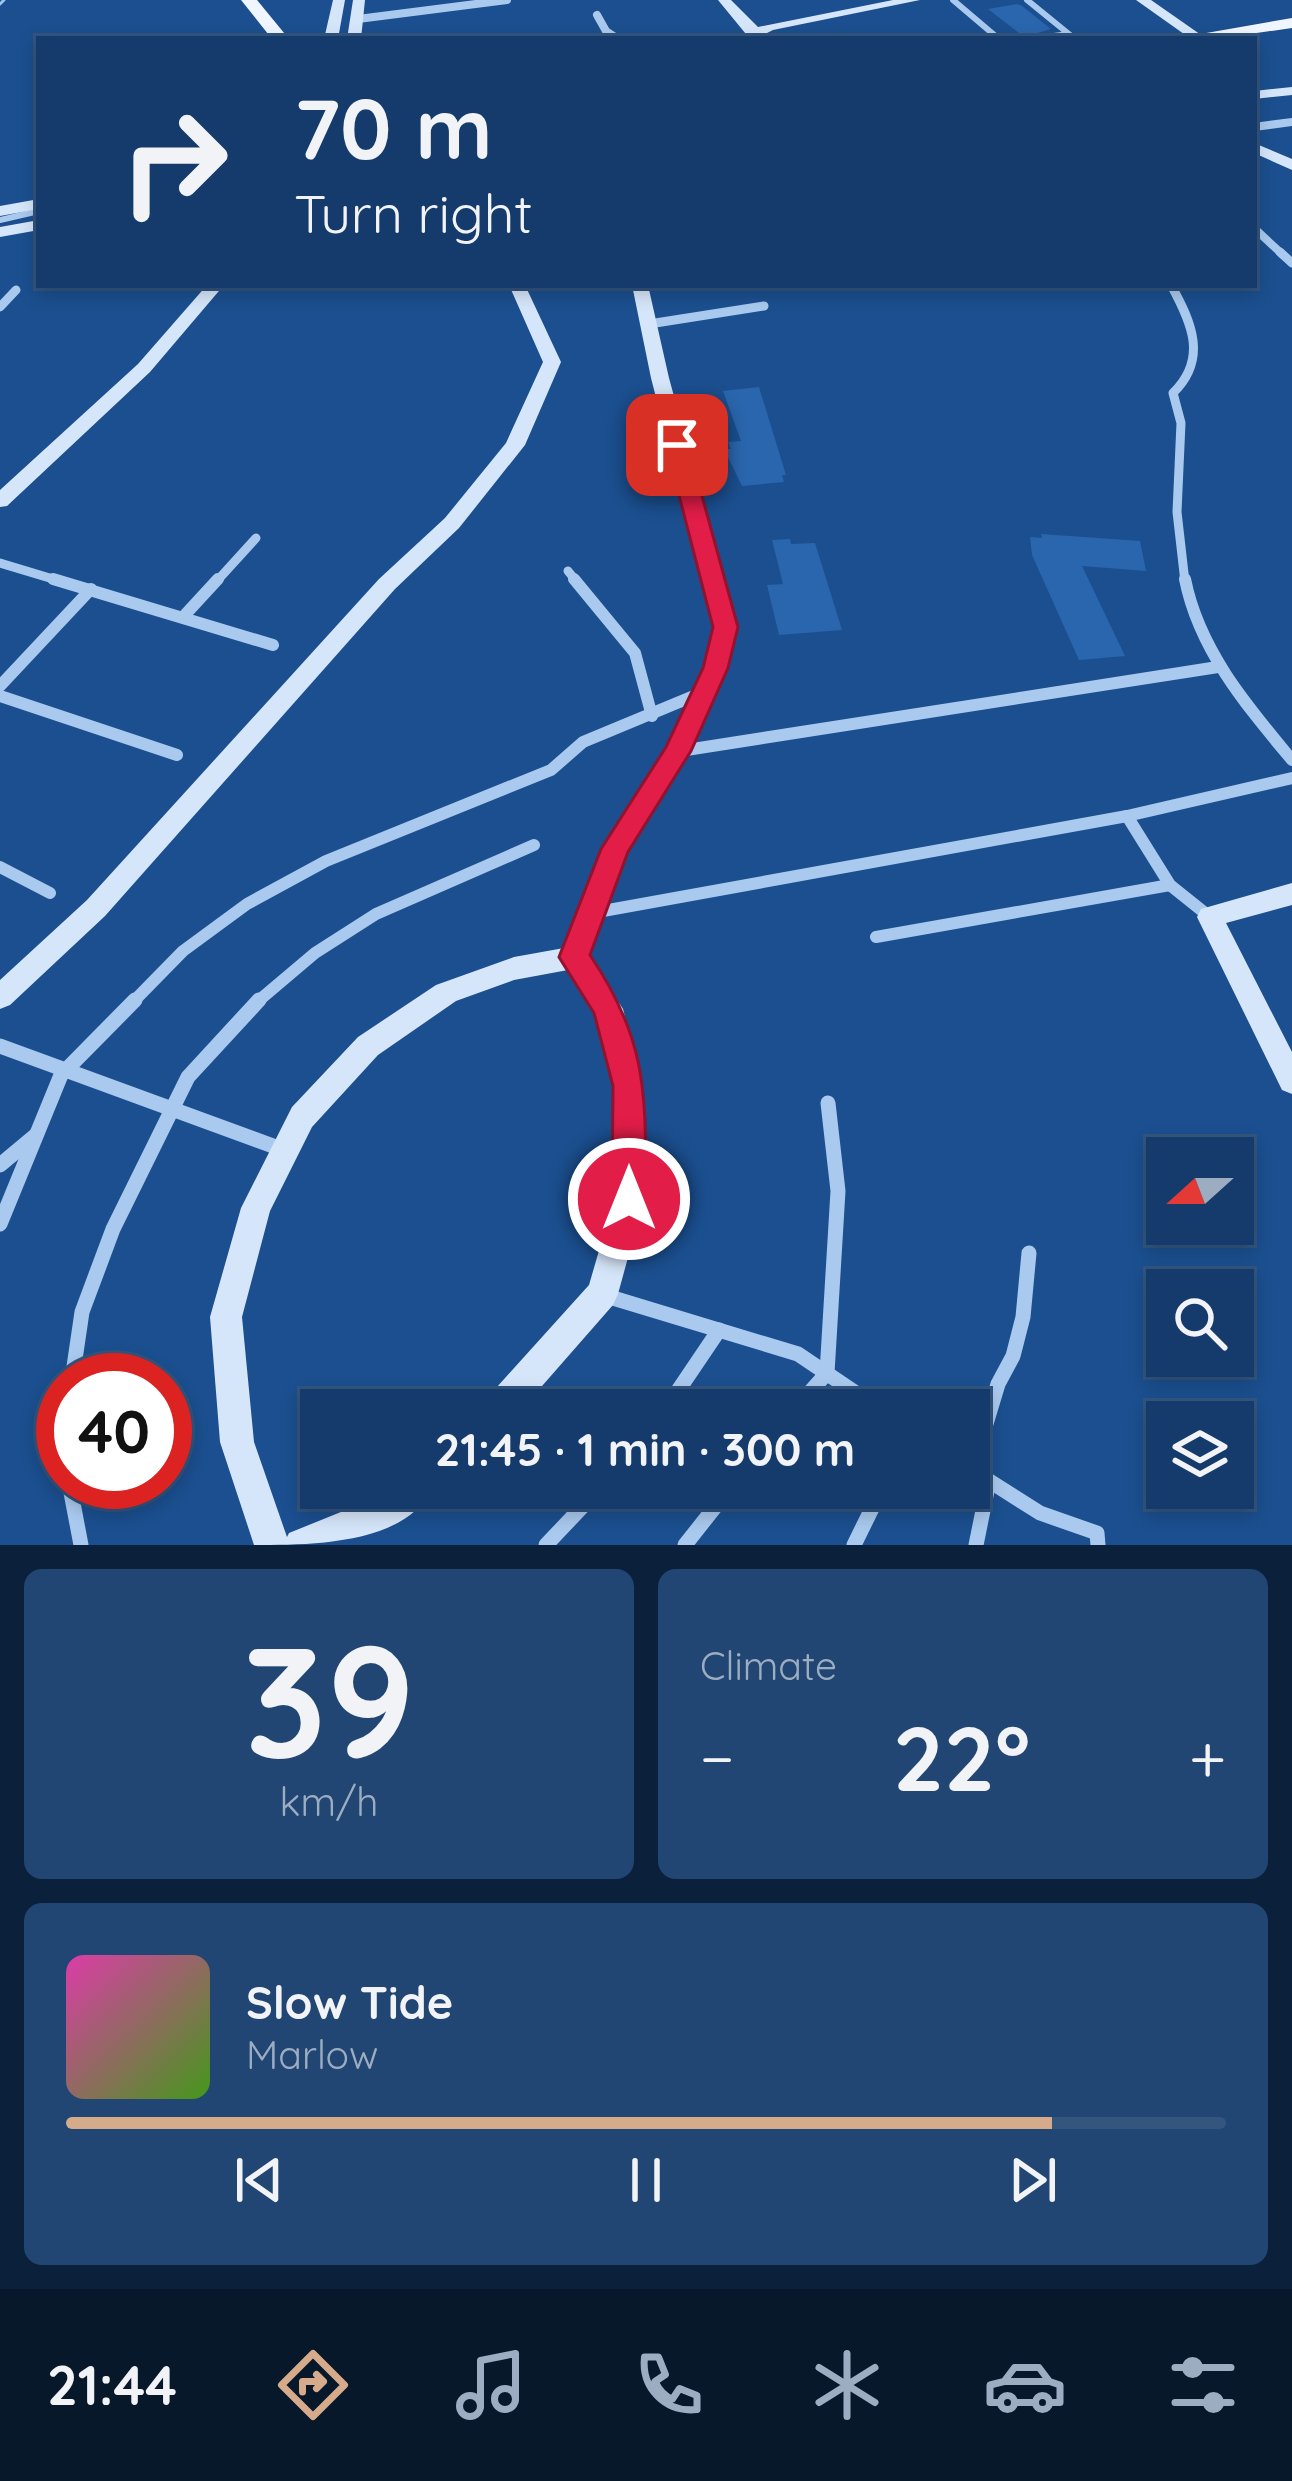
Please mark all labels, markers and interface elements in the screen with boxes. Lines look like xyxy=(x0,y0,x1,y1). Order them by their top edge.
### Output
text: 70 m xyxy=(294,75,493,180)
icon: right xyxy=(96,84,252,240)
text: Turn right xyxy=(294,179,533,247)
pin xyxy=(626,394,728,496)
icon: arrive xyxy=(644,412,710,478)
position arrow xyxy=(566,1136,692,1262)
north arrow xyxy=(1146,1137,1254,1245)
map controls xyxy=(1146,1137,1254,1509)
button: search xyxy=(1146,1269,1254,1377)
speed limit sign: 40 xyxy=(36,1353,192,1509)
button: layers xyxy=(1146,1401,1254,1509)
text: 21:45 · 1 min · 300 m xyxy=(435,1421,855,1477)
text: 39 xyxy=(243,1601,415,1796)
text: Climate xyxy=(700,1641,837,1690)
text: 22° xyxy=(893,1701,1030,1814)
text: − xyxy=(700,1716,734,1799)
text: + xyxy=(1189,1716,1226,1799)
text: km/h xyxy=(280,1777,378,1826)
text: Slow Tide xyxy=(246,1974,453,2030)
text: Marlow xyxy=(246,2030,378,2079)
icon: previous xyxy=(226,2147,292,2213)
icon: pause xyxy=(613,2147,679,2213)
icon: next xyxy=(1000,2147,1066,2213)
icon: directions xyxy=(271,2343,355,2427)
icon: music xyxy=(449,2343,533,2427)
icon: phone xyxy=(627,2343,711,2427)
icon: climate xyxy=(805,2343,889,2427)
icon: car xyxy=(983,2343,1067,2427)
icon: filters xyxy=(1161,2343,1245,2427)
text: 21:44 xyxy=(47,2351,177,2419)

